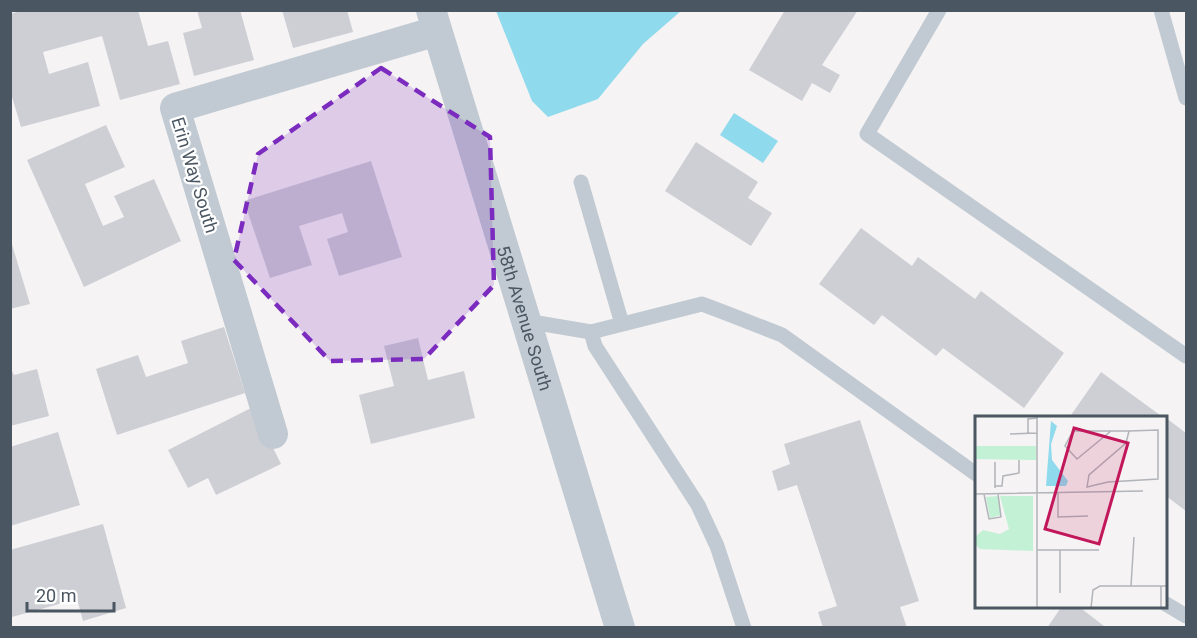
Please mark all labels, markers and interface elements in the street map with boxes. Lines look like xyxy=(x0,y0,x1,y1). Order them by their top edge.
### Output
street label: Erin Way South xyxy=(167,114,223,236)
street label: 58th Avenue South xyxy=(493,243,557,393)
inset map xyxy=(975,416,1167,608)
scale bar xyxy=(27,575,114,613)
text: 20 m xyxy=(36,585,76,606)

